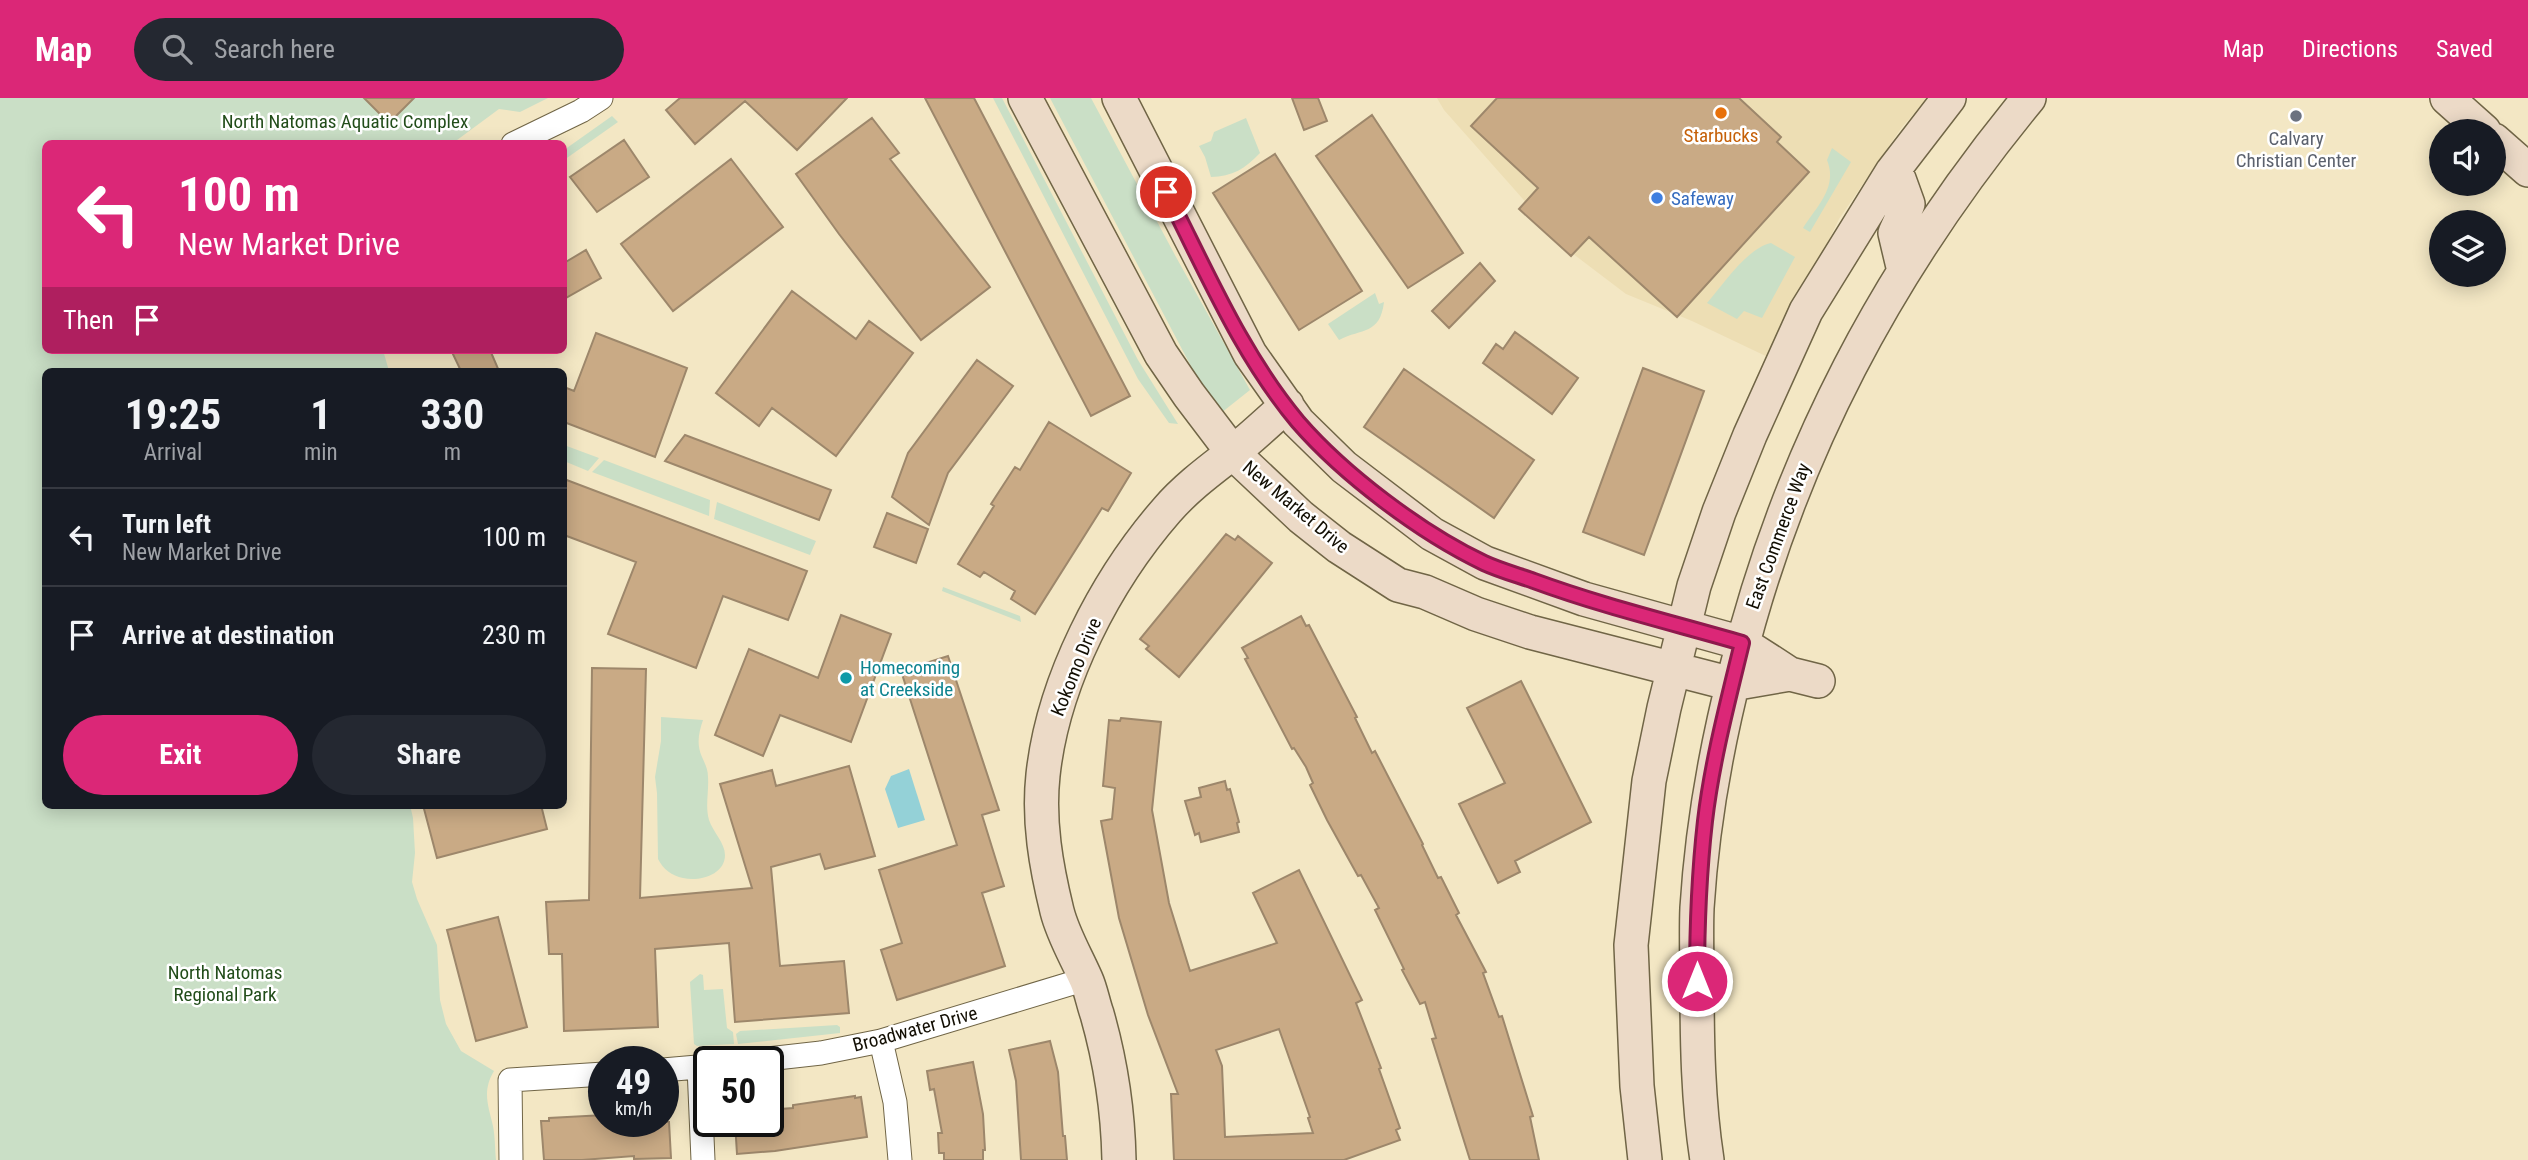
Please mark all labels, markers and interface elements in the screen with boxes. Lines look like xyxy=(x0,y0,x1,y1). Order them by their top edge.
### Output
search box xyxy=(134,18,624,81)
text: Map xyxy=(35,30,92,69)
icon: search xyxy=(158,30,196,68)
text: Search here xyxy=(214,34,335,64)
text: Map xyxy=(2223,35,2264,63)
text: Directions xyxy=(2302,35,2398,63)
text: Saved xyxy=(2436,35,2493,63)
marker: Starbucks xyxy=(1713,105,1729,121)
marker: Calvary Christian Center xyxy=(2288,108,2304,124)
park label: North Natomas Aquatic Complex xyxy=(222,110,468,133)
map controls xyxy=(2429,119,2506,287)
button: sound xyxy=(2429,119,2506,196)
place label: Starbucks xyxy=(1684,124,1758,147)
place label: Calvary Christian Center xyxy=(2236,127,2357,172)
pin xyxy=(1136,162,1196,222)
text: 100 m xyxy=(178,166,300,223)
icon: left xyxy=(63,168,154,259)
icon: arrive xyxy=(1147,173,1185,211)
place label: Safeway xyxy=(1671,187,1734,210)
marker: Safeway xyxy=(1649,190,1665,206)
button: layers xyxy=(2429,210,2506,287)
text: New Market Drive xyxy=(178,225,400,263)
icon: arrive xyxy=(128,301,166,339)
text: Then xyxy=(63,305,114,335)
text: 19:25 xyxy=(125,390,221,439)
text: 1 xyxy=(310,390,331,439)
text: 330 xyxy=(420,390,484,439)
text: Arrival xyxy=(144,439,202,466)
text: min xyxy=(304,439,338,466)
text: m xyxy=(444,439,461,466)
street label: New Market Drive xyxy=(1238,456,1354,558)
street label: East Commerce Way xyxy=(1741,460,1815,612)
text: Turn left xyxy=(122,509,211,539)
icon: left xyxy=(63,518,101,556)
text: 100 m xyxy=(482,522,546,552)
text: New Market Drive xyxy=(122,539,282,566)
street label: Kokomo Drive xyxy=(1046,614,1106,719)
icon: arrive xyxy=(63,616,101,654)
text: Arrive at destination xyxy=(122,620,334,650)
text: 230 m xyxy=(482,620,546,650)
place label: Homecoming at Creekside xyxy=(860,656,960,701)
marker: Homecoming at Creekside xyxy=(838,670,854,686)
button: Exit xyxy=(63,715,298,795)
button: Share xyxy=(312,715,546,795)
position arrow xyxy=(1660,944,1734,1018)
park label: North Natomas Regional Park xyxy=(168,961,282,1006)
street label: Broadwater Drive xyxy=(850,1001,980,1057)
speed limit sign: 50 xyxy=(693,1046,784,1137)
text: 49 xyxy=(616,1062,651,1103)
text: km/h xyxy=(615,1098,652,1119)

